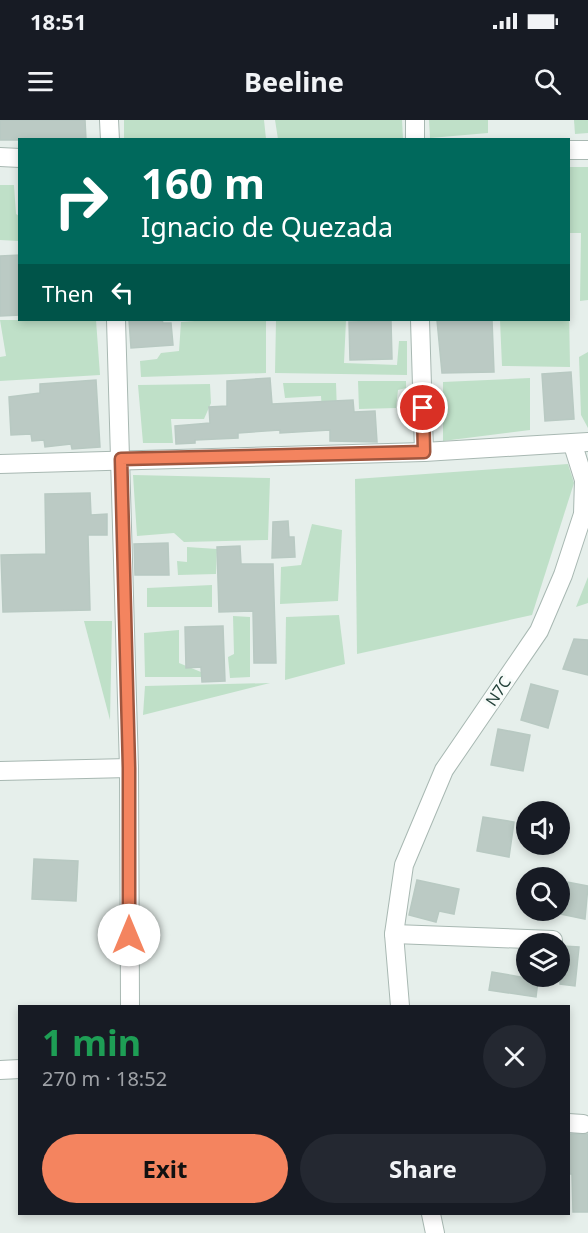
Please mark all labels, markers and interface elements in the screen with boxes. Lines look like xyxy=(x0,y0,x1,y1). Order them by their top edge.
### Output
text: 18:51 xyxy=(30,6,87,36)
text: Beeline xyxy=(244,63,344,100)
icon: menu xyxy=(24,65,57,98)
icon: search xyxy=(531,65,564,98)
text: 160 m xyxy=(141,154,265,211)
icon: right xyxy=(42,162,120,240)
text: Ignacio de Quezada xyxy=(141,208,393,245)
icon: left xyxy=(106,276,139,309)
text: Then xyxy=(42,278,94,308)
pin xyxy=(397,382,448,433)
icon: arrive xyxy=(406,391,439,424)
street label: N7C xyxy=(480,672,516,710)
map controls xyxy=(516,801,570,987)
button: sound xyxy=(516,801,570,855)
button: search xyxy=(516,867,570,921)
position arrow xyxy=(97,903,161,967)
button: layers xyxy=(516,933,570,987)
text: 1 min xyxy=(42,1018,141,1067)
button: close xyxy=(483,1025,546,1088)
text: 270 m · 18:52 xyxy=(42,1065,167,1092)
button: Exit xyxy=(42,1134,288,1203)
button: Share xyxy=(300,1134,546,1203)

